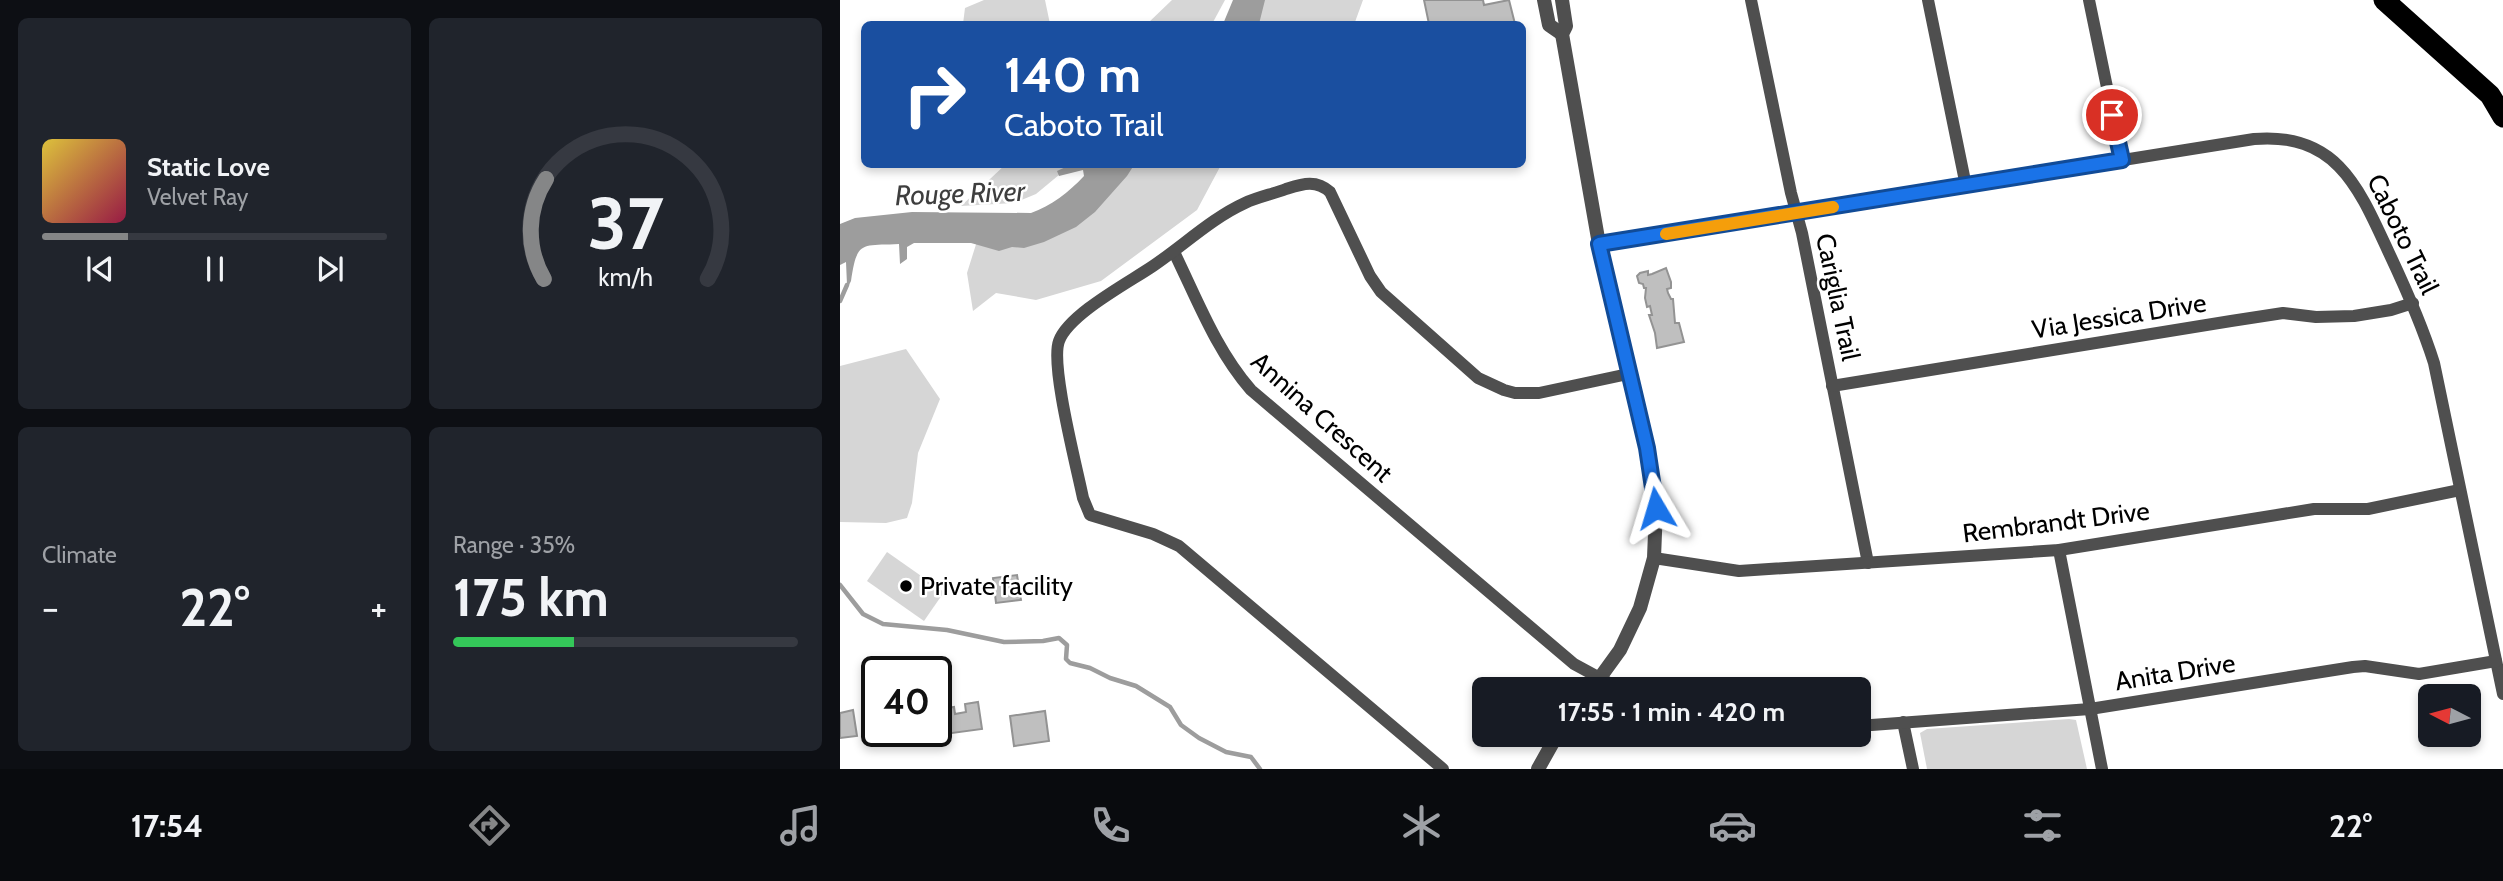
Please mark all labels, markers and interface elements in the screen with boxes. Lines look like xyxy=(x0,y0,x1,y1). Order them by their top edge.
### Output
text: 140 m xyxy=(1004,45,1141,104)
icon: right xyxy=(889,49,980,140)
pin xyxy=(2082,85,2142,145)
icon: arrive xyxy=(2093,96,2131,134)
text: Caboto Trail xyxy=(1004,105,1164,144)
text: Static Love xyxy=(147,151,270,183)
street label: Caboto Trail xyxy=(2360,169,2446,299)
water label: Rouge River xyxy=(894,174,1027,212)
text: 37 xyxy=(587,180,664,268)
text: Velvet Ray xyxy=(147,183,248,211)
street label: Cariglia Trail xyxy=(1809,231,1867,363)
icon: previous xyxy=(81,250,119,288)
icon: pause xyxy=(196,250,234,288)
icon: next xyxy=(311,250,349,288)
text: km/h xyxy=(598,262,653,292)
street label: Via Jessica Drive xyxy=(2030,286,2208,346)
street label: Annina Crescent xyxy=(1245,345,1399,489)
position arrow xyxy=(1619,471,1693,545)
street label: Rembrandt Drive xyxy=(1961,495,2151,549)
text: Range · 35% xyxy=(453,531,575,559)
text: Climate xyxy=(42,541,117,569)
text: 175 km xyxy=(453,566,609,629)
place label: Private facility xyxy=(920,570,1073,602)
text: 22° xyxy=(179,576,250,639)
marker: Private facility xyxy=(898,578,914,594)
text: − xyxy=(42,584,59,631)
text: + xyxy=(370,584,387,631)
street label: Anita Drive xyxy=(2113,647,2237,697)
speed limit sign: 40 xyxy=(861,656,952,747)
north arrow xyxy=(2418,684,2482,747)
map controls xyxy=(2418,684,2481,747)
text: 17:55 · 1 min · 420 m xyxy=(1558,696,1785,728)
icon: directions xyxy=(465,801,514,850)
icon: music xyxy=(776,801,825,850)
icon: phone xyxy=(1086,801,1135,850)
icon: climate xyxy=(1397,801,1446,850)
icon: car xyxy=(1708,801,1757,850)
icon: filters xyxy=(2018,801,2067,850)
text: 17:54 xyxy=(131,806,203,845)
text: 22° xyxy=(2329,806,2372,845)

